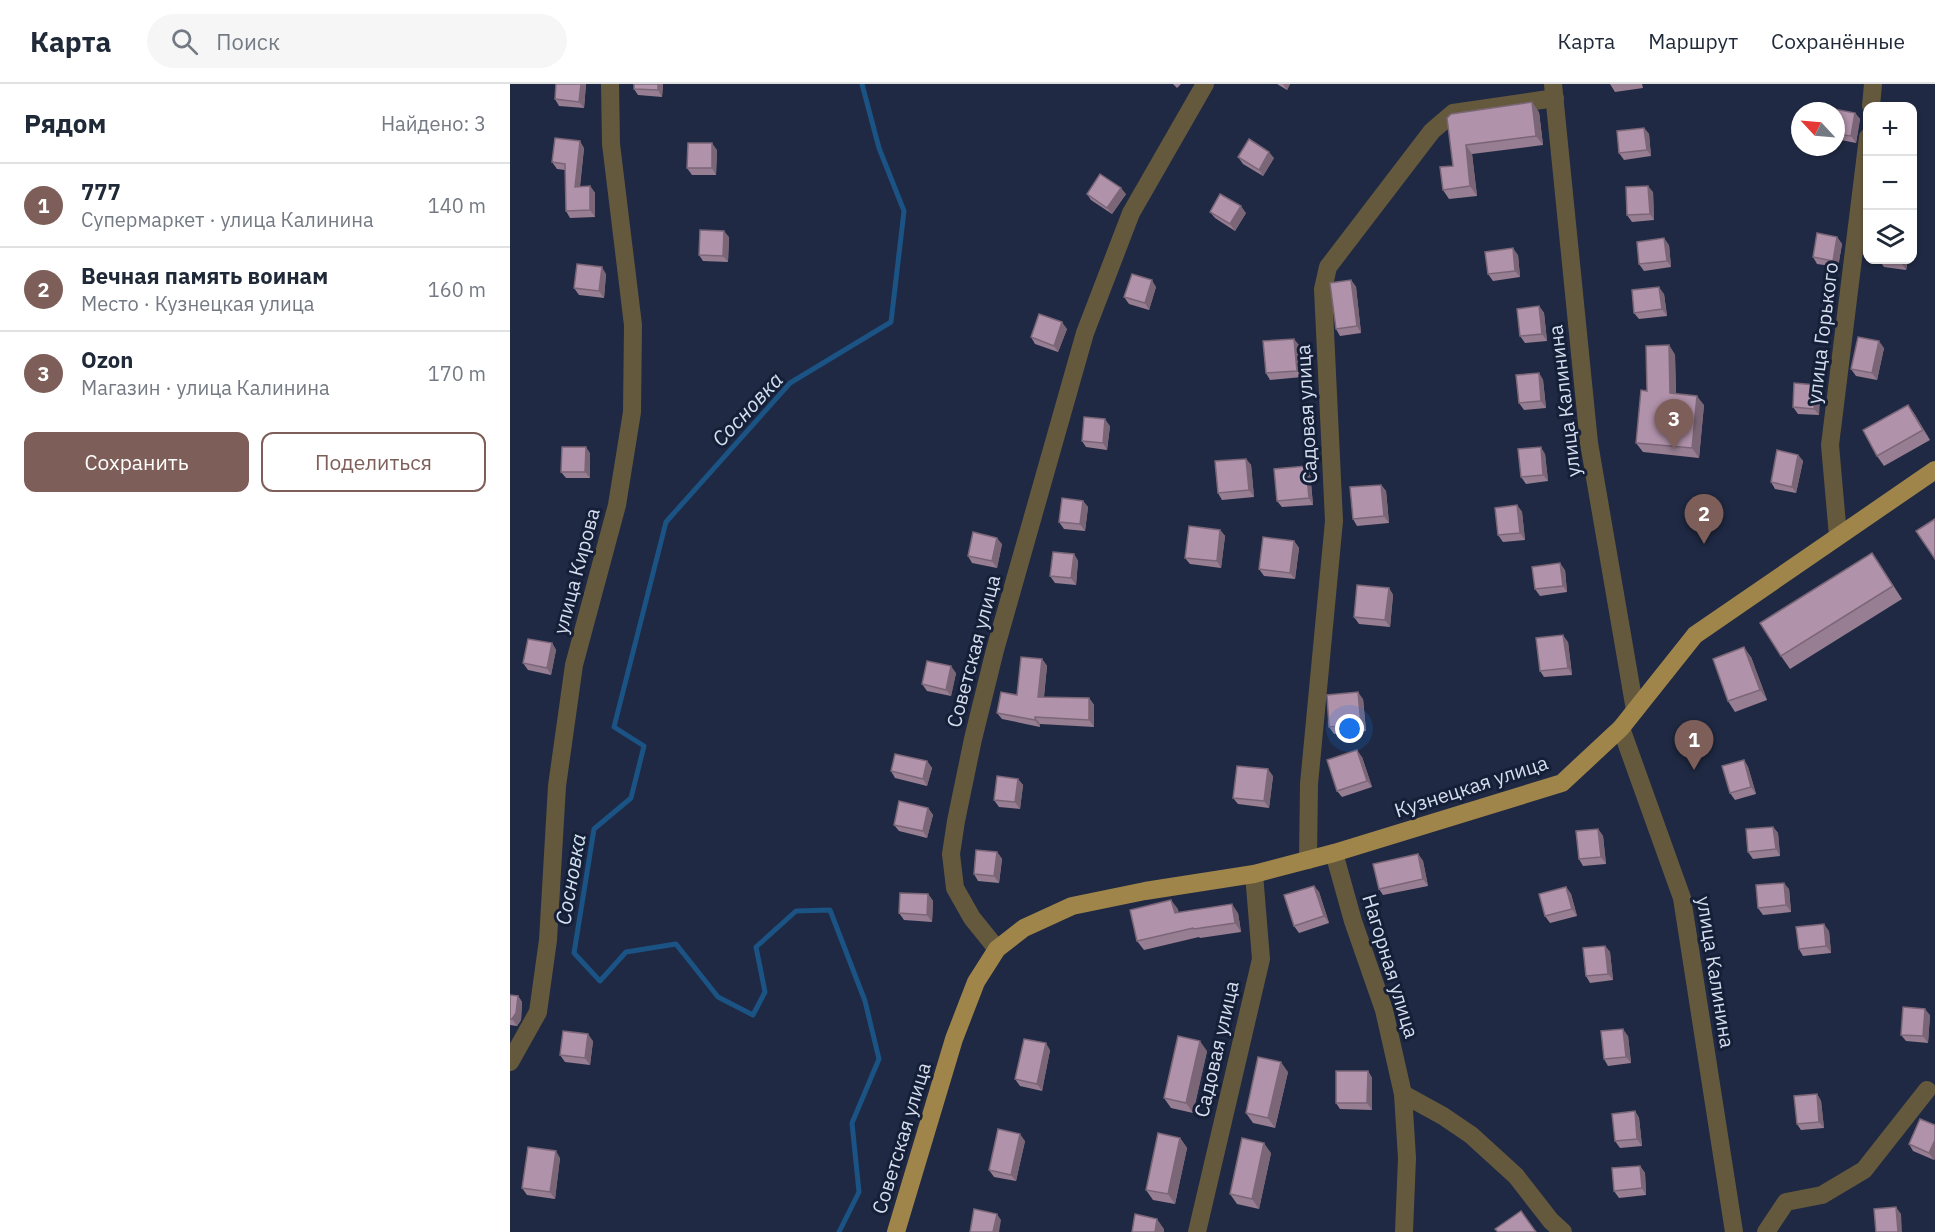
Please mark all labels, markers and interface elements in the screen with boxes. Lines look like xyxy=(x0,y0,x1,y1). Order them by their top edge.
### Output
search box xyxy=(147,14,567,68)
text: Карта xyxy=(30,23,111,60)
icon: search xyxy=(168,25,201,58)
text: Поиск xyxy=(216,27,280,56)
text: Карта xyxy=(1557,27,1615,55)
text: Маршрут xyxy=(1648,27,1738,55)
text: Сохранённые xyxy=(1771,27,1905,55)
north arrow xyxy=(1791,102,1845,156)
map controls xyxy=(1863,102,1917,264)
button: + xyxy=(1863,102,1917,156)
text: Рядом xyxy=(24,106,106,140)
text: Найдено: 3 xyxy=(381,110,486,137)
button: − xyxy=(1863,156,1917,210)
text: 777 xyxy=(81,177,121,206)
text: 1 xyxy=(38,192,50,219)
text: 140 m xyxy=(428,192,486,219)
text: Супермаркет · улица Калинина xyxy=(81,206,374,233)
button: layers xyxy=(1863,210,1917,264)
text: Вечная память воинам xyxy=(81,261,328,290)
street label: улица Горького xyxy=(1800,261,1844,405)
text: 2 xyxy=(38,276,50,303)
text: 160 m xyxy=(428,276,486,303)
text: Место · Кузнецкая улица xyxy=(81,290,314,317)
street label: улица Калинина xyxy=(1541,323,1587,479)
street label: Садовая улица xyxy=(1289,343,1323,484)
text: Ozon xyxy=(81,345,133,374)
text: 3 xyxy=(38,360,50,387)
text: 170 m xyxy=(428,360,486,387)
water label: Сосновка xyxy=(705,366,789,452)
text: Магазин · улица Калинина xyxy=(81,374,330,401)
pin: 3 xyxy=(1654,400,1694,449)
button: Сохранить xyxy=(24,432,249,492)
button: Поделиться xyxy=(261,432,486,492)
pin: 2 xyxy=(1684,494,1724,544)
street label: улица Кирова xyxy=(546,505,606,637)
street label: Советская улица xyxy=(940,571,1006,730)
your location xyxy=(1335,714,1364,743)
pin: 1 xyxy=(1674,720,1714,770)
street label: Кузнецкая улица xyxy=(1391,748,1551,824)
water label: Сосновка xyxy=(548,831,592,927)
street label: Нагорная улица xyxy=(1356,891,1426,1042)
street label: улица Калинина xyxy=(1691,894,1741,1050)
street label: Садовая улица xyxy=(1187,978,1245,1120)
street label: Советская улица xyxy=(865,1059,937,1217)

